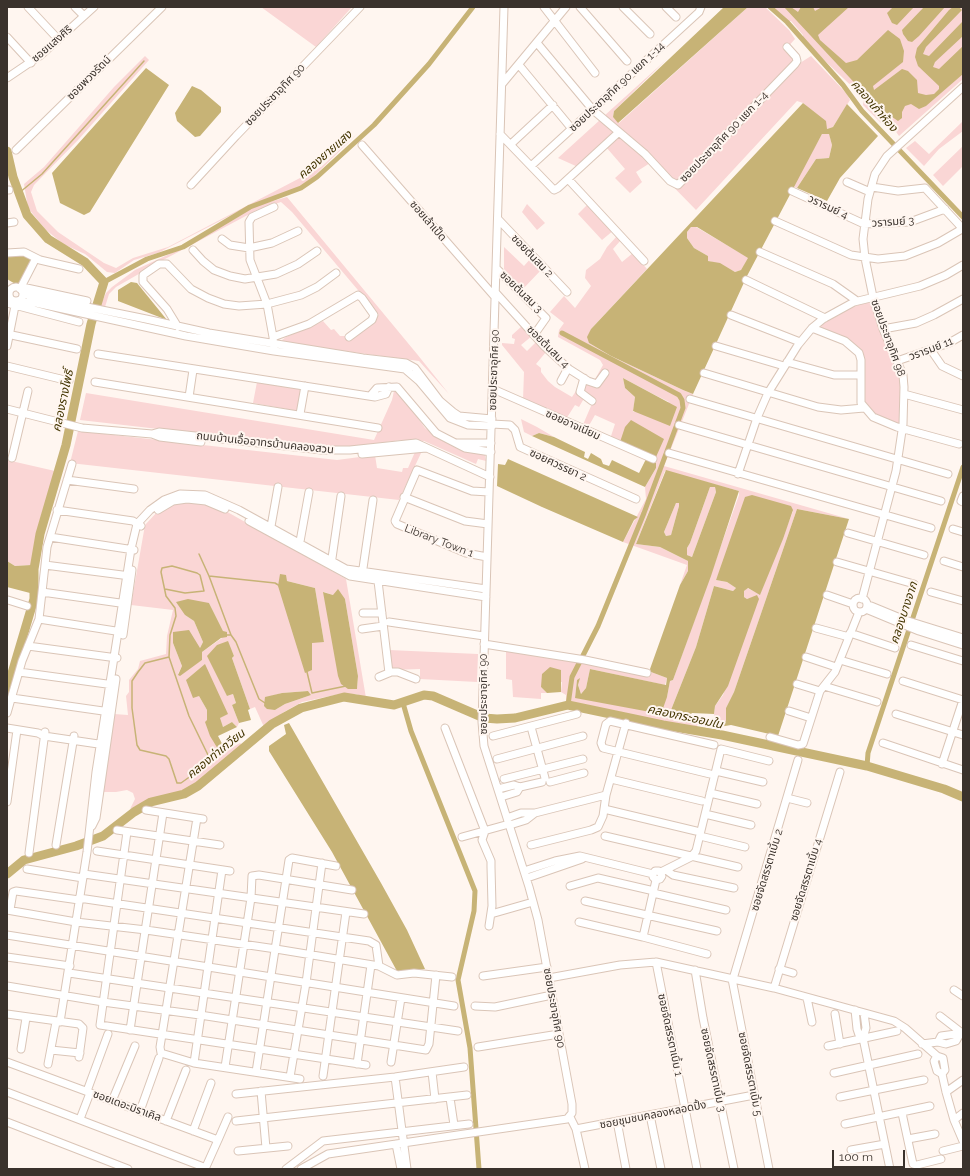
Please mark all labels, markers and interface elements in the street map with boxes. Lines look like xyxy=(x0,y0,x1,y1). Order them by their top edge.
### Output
street label: ซอยแสงศิริ xyxy=(29,23,75,65)
street label: ซอยประชาอุทิศ 90 แยก 1-14 xyxy=(567,39,667,135)
street label: ซอยพวงรัตน์ xyxy=(64,53,114,103)
street label: ซอยประชาอุทิศ 90 xyxy=(242,61,308,129)
water label: คลองเก้าห้อง xyxy=(848,77,900,135)
street label: ซอยประชาอุทิศ 90 แยก 1-4 xyxy=(677,89,771,185)
water label: คลองยายแสง xyxy=(295,128,355,182)
street label: วรารมย์ 4 xyxy=(806,192,850,222)
street label: ซอยเล้าเป็ด xyxy=(407,198,449,244)
street label: วรารมย์ 3 xyxy=(871,214,915,230)
street label: ซอยต้นสน 2 xyxy=(508,232,556,280)
street label: ซอยต้นสน 3 xyxy=(497,268,545,316)
street label: ซอยประชาอุทิศ 98 xyxy=(868,298,908,378)
street label: ซอยต้นสน 4 xyxy=(524,323,572,371)
street label: ซอยประชาอุทิศ 90 xyxy=(486,329,502,411)
street label: วรารมย์ 11 xyxy=(907,335,955,363)
water label: คลองรางโพธิ์ xyxy=(49,369,77,433)
street label: ซอยอาจเนียม xyxy=(543,407,603,443)
street label: ถนนบ้านเอื้ออาทรบ้านคลองสวน xyxy=(196,429,334,457)
street label: ซอยศวรรยา 2 xyxy=(527,446,589,484)
street label: Library Town 1 xyxy=(403,522,475,560)
water label: คลองบางจาก xyxy=(887,580,921,646)
street label: ซอยประชาอุทิศ 90 xyxy=(477,653,491,735)
water label: คลองกระออมใน xyxy=(646,702,724,732)
water label: คลองท่าเกวียน xyxy=(184,726,248,782)
street label: ซอยจัดสรรตาเบิ้ม 2 xyxy=(748,827,786,913)
street label: ซอยจัดสรรตาเบิ้ม 4 xyxy=(787,837,825,923)
street label: ซอยประชาอุทิศ 90 xyxy=(540,967,568,1049)
street label: ซอยจัดสรรตาเบิ้ม 1 xyxy=(655,992,685,1078)
street label: ซอยจัดสรรตาเบิ้ม 3 xyxy=(698,1027,728,1113)
street label: ซอยจัดสรรตาเบิ้ม 5 xyxy=(735,1031,765,1117)
street label: ซอยเดอะมิราเคิล xyxy=(91,1088,163,1124)
street label: ซอยชุมชนคลองหลอดปิ้ง xyxy=(599,1098,707,1132)
scale bar xyxy=(834,1142,907,1168)
text: 100 m xyxy=(839,1150,873,1164)

